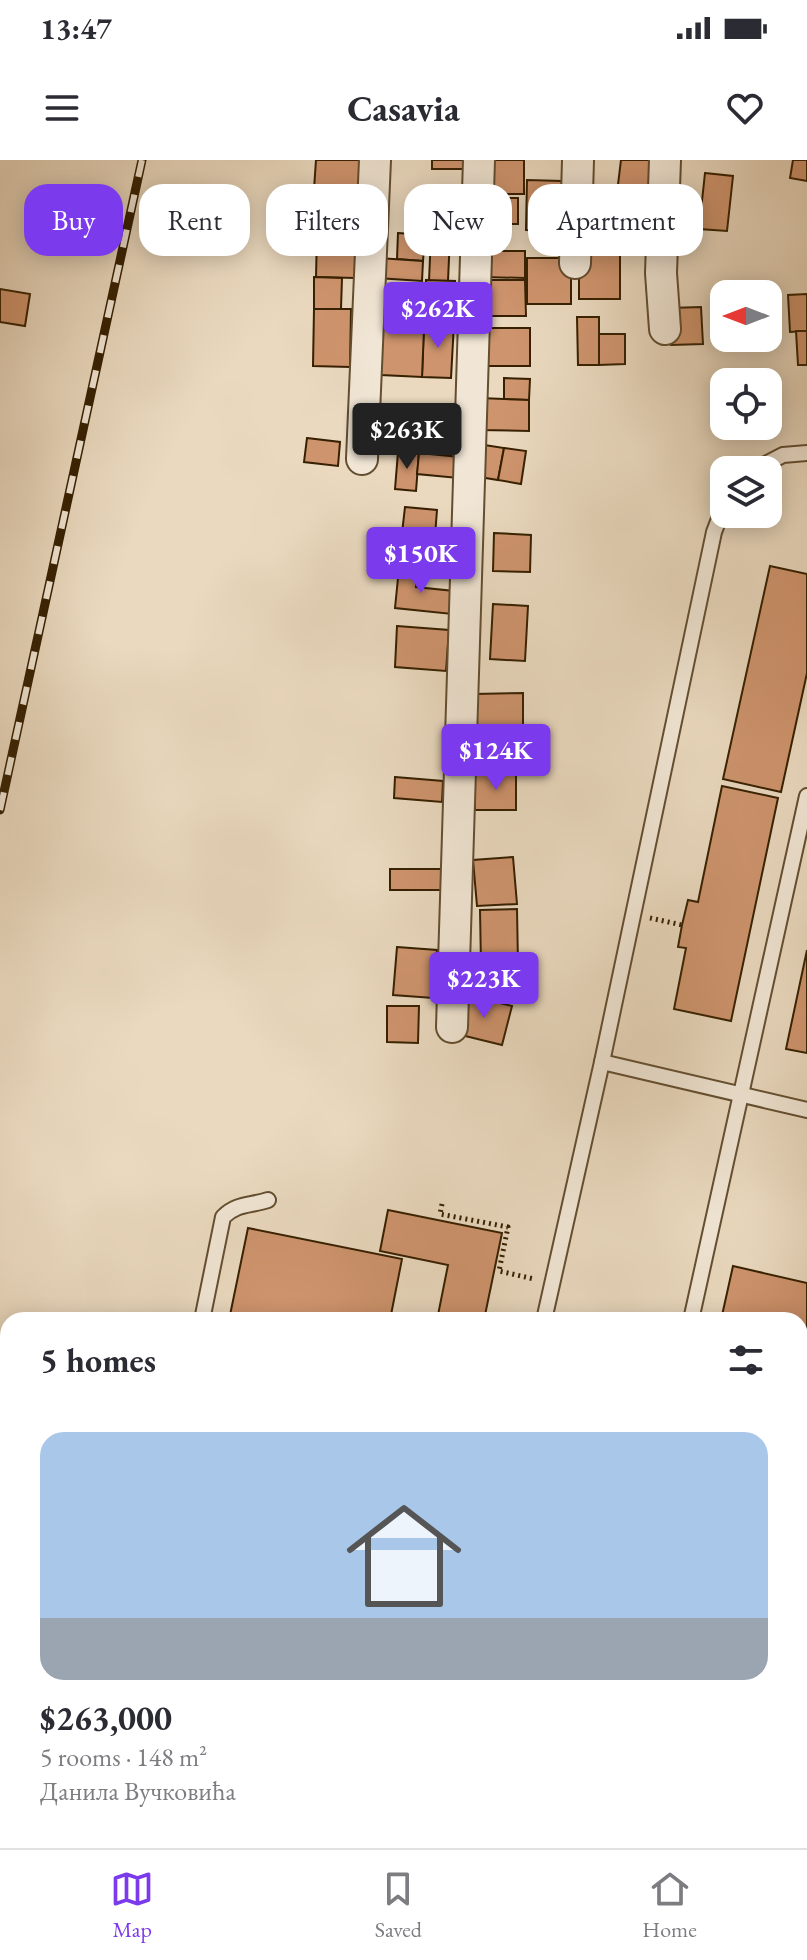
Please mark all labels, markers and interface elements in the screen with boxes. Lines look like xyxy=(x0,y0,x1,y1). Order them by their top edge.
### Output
text: 13:47 xyxy=(40,9,112,48)
text: Casavia xyxy=(347,85,460,132)
icon: menu xyxy=(40,86,84,130)
icon: heart xyxy=(723,86,767,130)
chip: Buy xyxy=(24,184,123,256)
chip: Rent xyxy=(139,184,250,256)
chip: Filters xyxy=(266,184,388,256)
chip: New xyxy=(404,184,512,256)
chip: Apartment xyxy=(528,184,703,256)
north arrow xyxy=(710,280,782,352)
map controls xyxy=(710,280,782,528)
pin: $262K xyxy=(382,282,494,350)
text: $262K xyxy=(401,291,475,325)
button: locate xyxy=(710,368,782,440)
pin: $263K xyxy=(351,403,463,471)
text: $263K xyxy=(370,412,444,446)
button: layers xyxy=(710,456,782,528)
pin: $150K xyxy=(365,527,477,595)
text: $150K xyxy=(384,536,458,570)
pin: $124K xyxy=(440,724,552,792)
text: $124K xyxy=(459,733,533,767)
pin: $223K xyxy=(428,952,540,1020)
text: $223K xyxy=(447,961,521,995)
text: 5 homes xyxy=(40,1338,156,1382)
icon: filters xyxy=(724,1338,768,1382)
icon: home xyxy=(332,1484,476,1628)
text: $263,000 xyxy=(40,1696,172,1740)
text: 5 rooms · 148 m² xyxy=(40,1740,207,1774)
text: Данила Вучковића xyxy=(40,1774,236,1808)
tab: Map xyxy=(110,1867,154,1944)
tab: Saved xyxy=(375,1867,422,1944)
tab: Home xyxy=(642,1867,697,1944)

